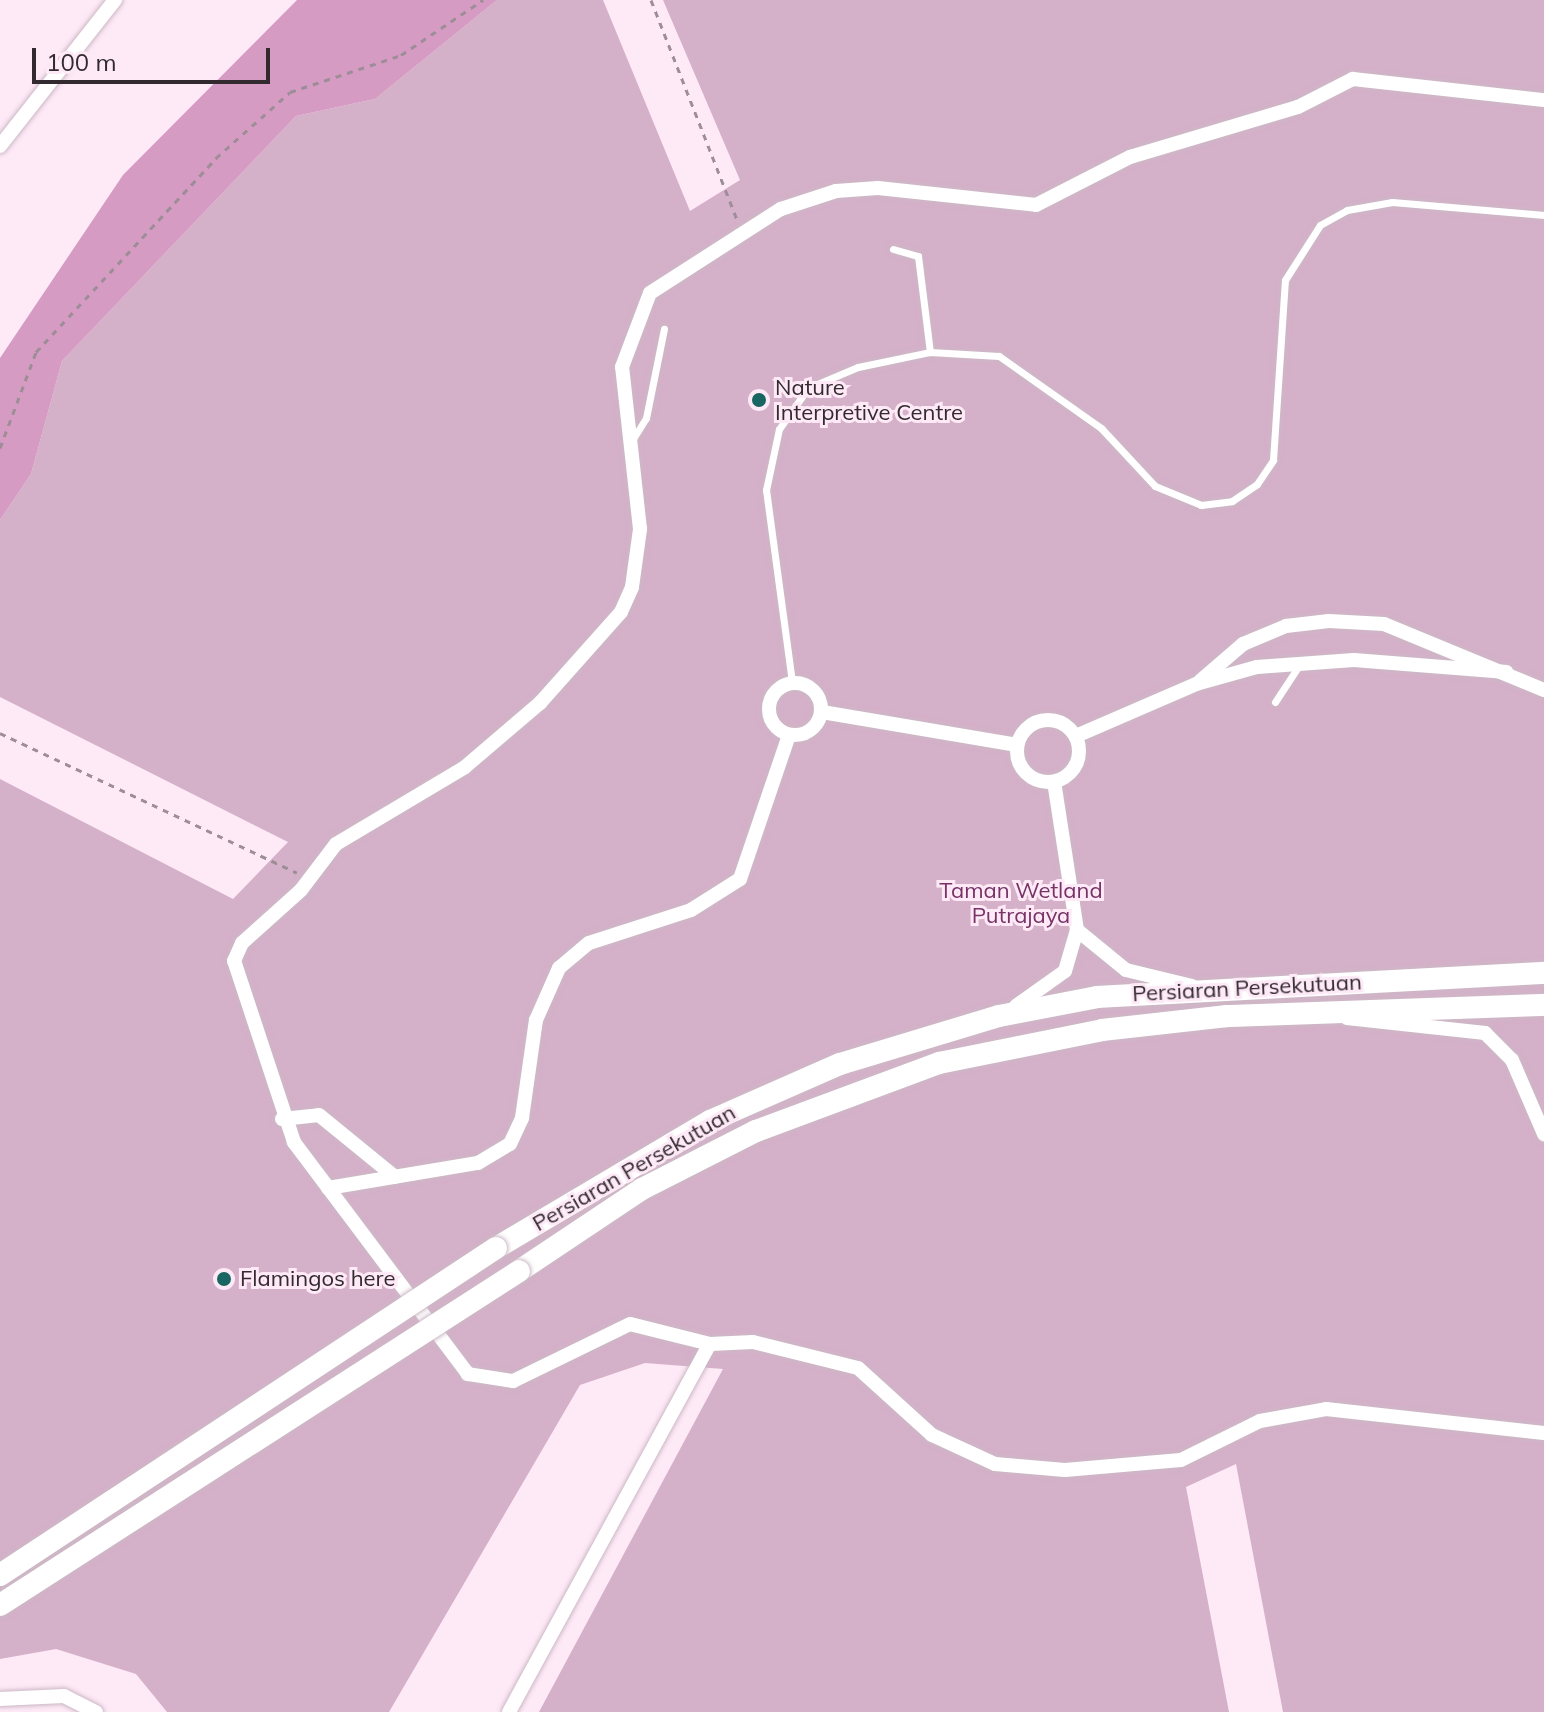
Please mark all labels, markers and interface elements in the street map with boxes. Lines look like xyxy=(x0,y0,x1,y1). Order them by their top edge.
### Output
scale bar xyxy=(36,32,274,82)
text: 100 m xyxy=(46,47,117,77)
place label: Nature Interpretive Centre xyxy=(775,374,963,426)
marker: Nature Interpretive Centre xyxy=(750,391,768,409)
park label: Taman Wetland Putrajaya xyxy=(939,877,1103,928)
street label: Persiaran Persekutuan xyxy=(1132,969,1362,1007)
street label: Persiaran Persekutuan xyxy=(528,1099,740,1237)
place label: Flamingos here xyxy=(240,1266,395,1292)
marker: Flamingos here xyxy=(215,1270,233,1288)

